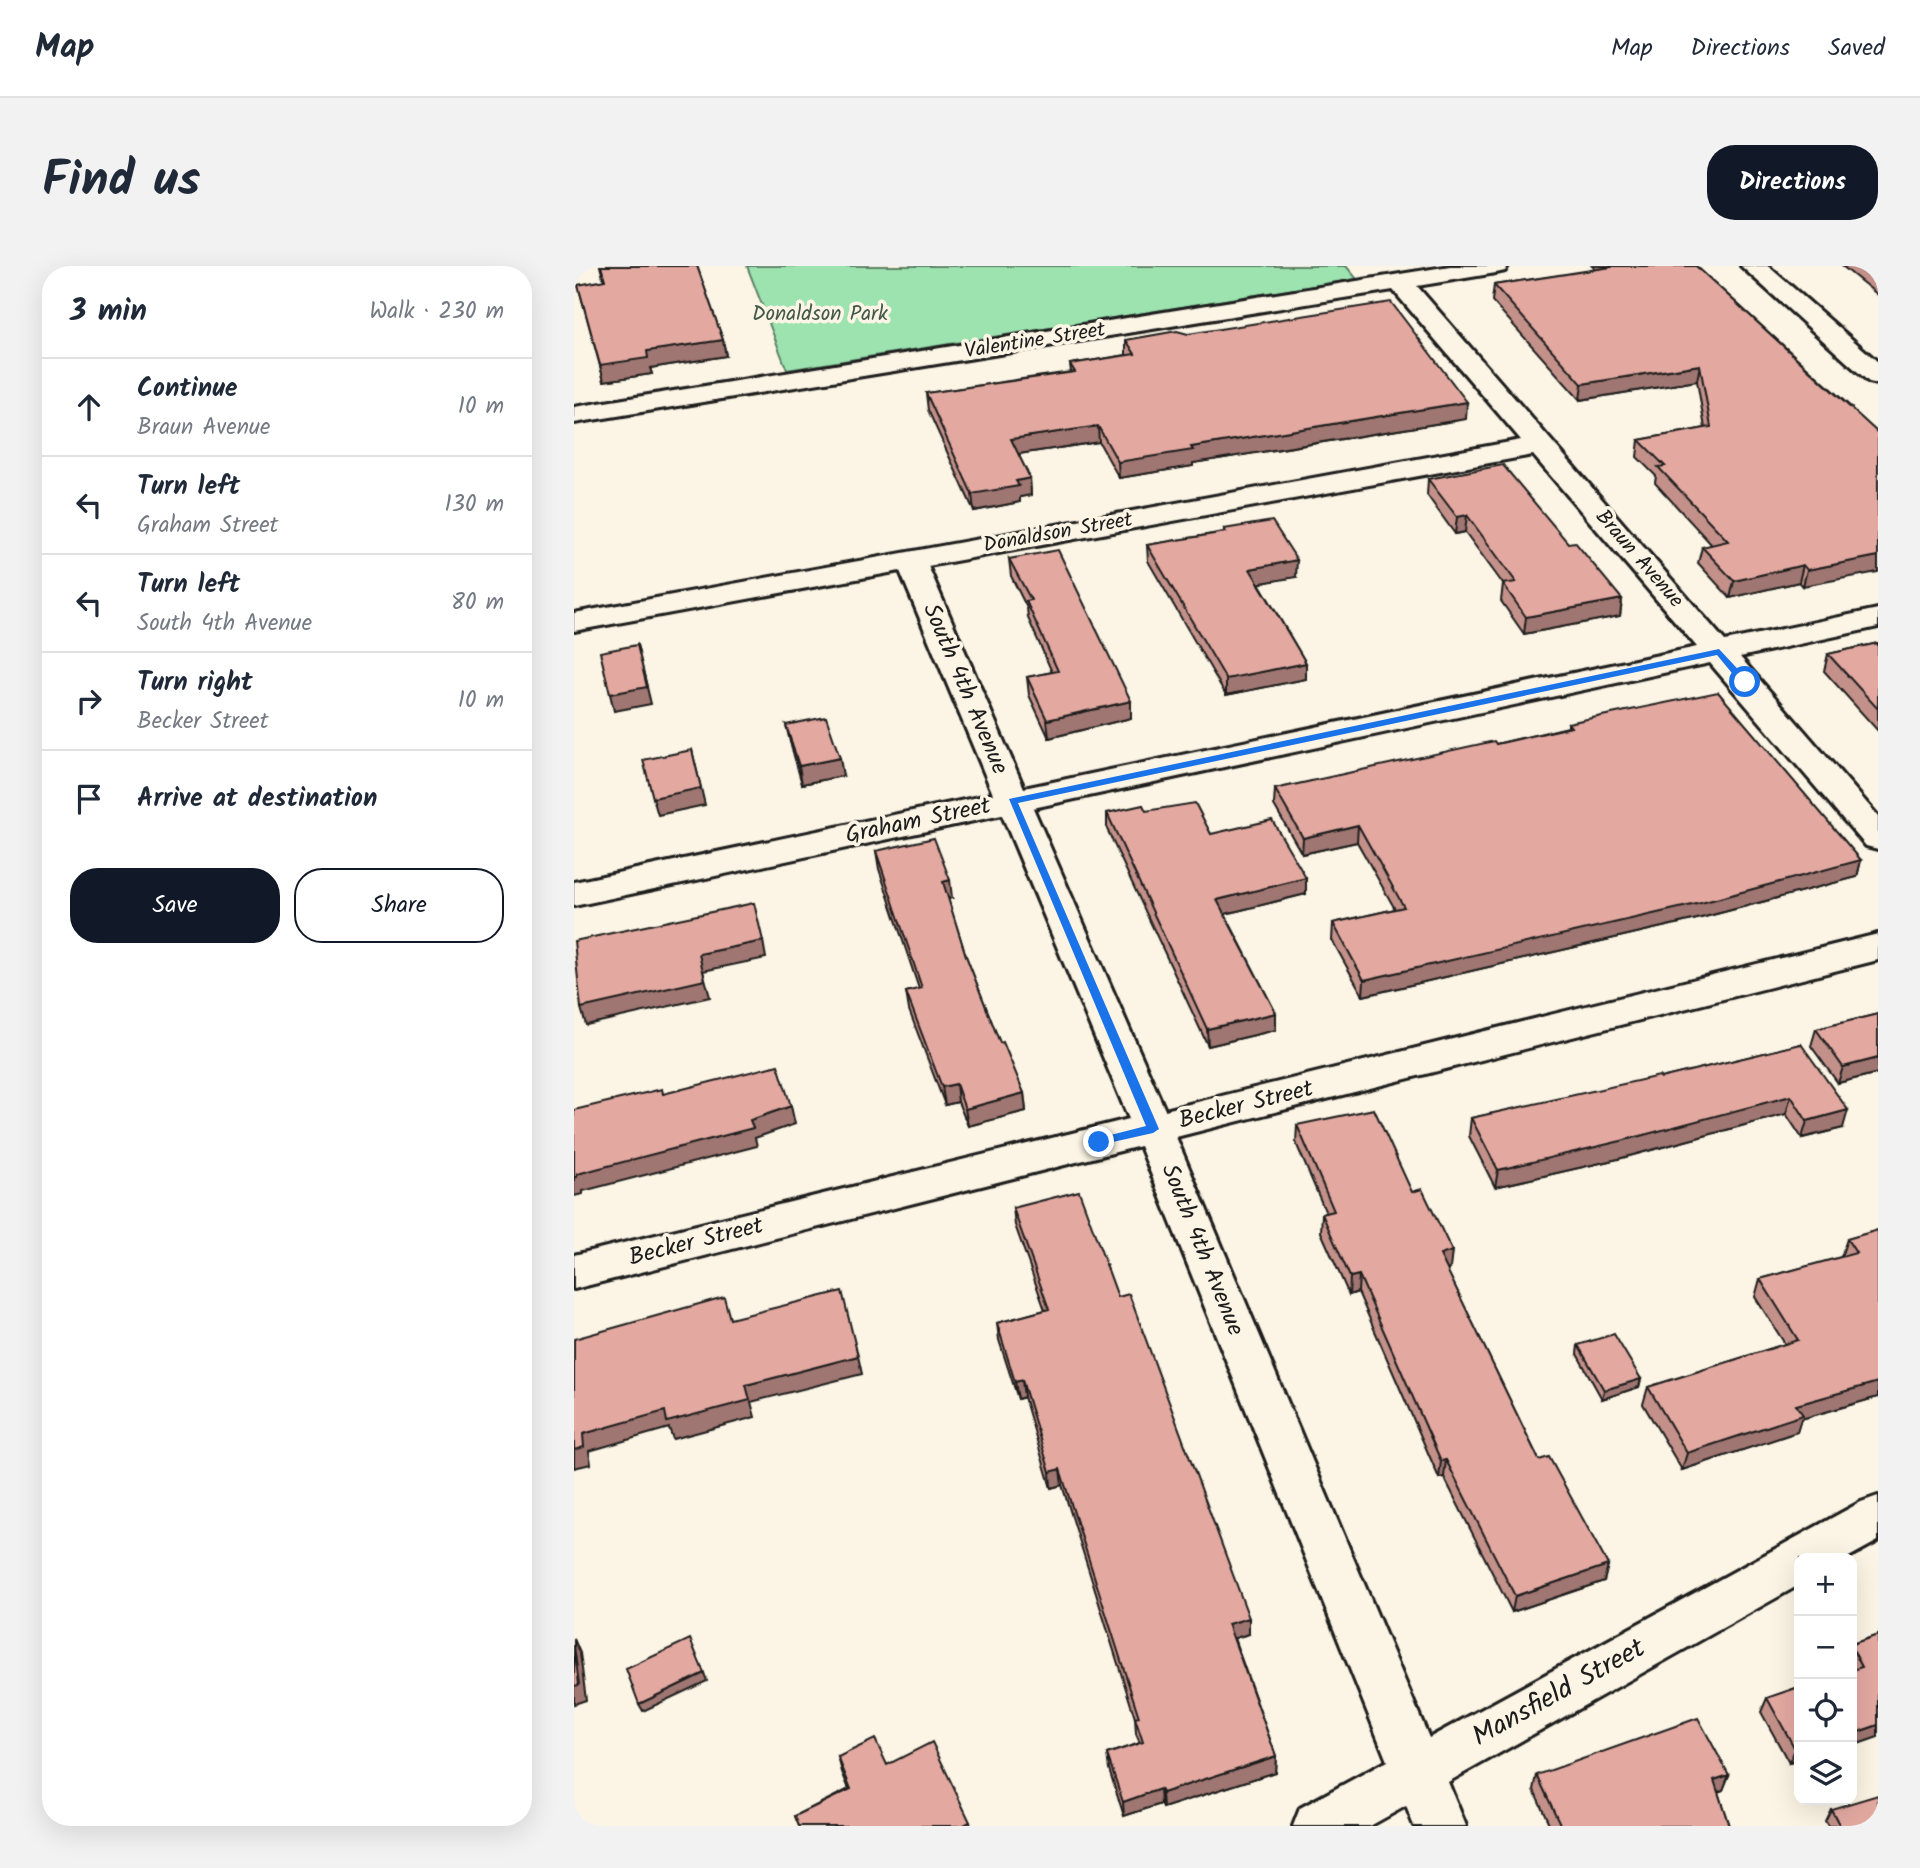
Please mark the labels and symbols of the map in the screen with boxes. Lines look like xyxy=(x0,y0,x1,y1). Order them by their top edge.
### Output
park label: Donaldson Park xyxy=(752,298,888,331)
street label: Valentine Street xyxy=(962,313,1109,368)
street label: Braun Avenue xyxy=(1587,502,1692,616)
street label: Donaldson Street xyxy=(981,503,1136,562)
street label: South 4th Avenue xyxy=(911,597,1019,781)
route start xyxy=(1729,666,1760,697)
street label: Graham Street xyxy=(842,786,995,855)
street label: Becker Street xyxy=(1175,1069,1318,1141)
route end xyxy=(1083,1126,1114,1157)
street label: South 4th Avenue xyxy=(1150,1158,1254,1342)
street label: Becker Street xyxy=(625,1206,768,1278)
street label: Mansfield Street xyxy=(1464,1626,1655,1759)

